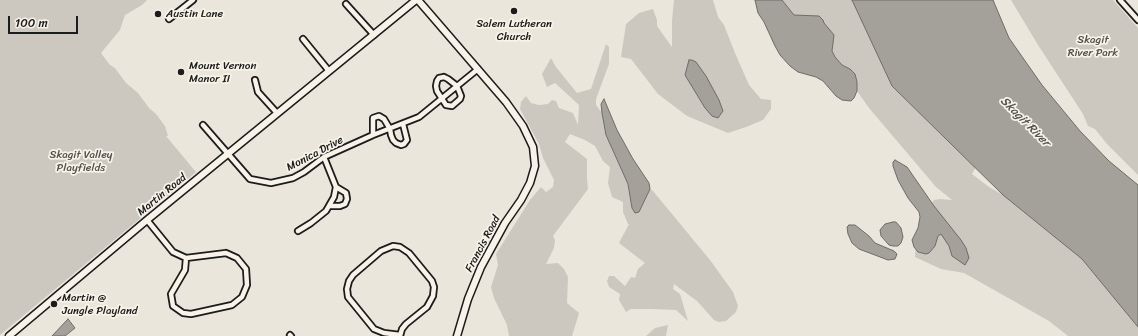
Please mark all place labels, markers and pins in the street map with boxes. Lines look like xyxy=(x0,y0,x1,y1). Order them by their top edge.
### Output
marker: Salem Lutheran Church xyxy=(509,6,519,16)
place label: Austin Lane xyxy=(166,7,223,21)
marker: Austin Lane xyxy=(153,9,163,19)
place label: Salem Lutheran Church xyxy=(476,17,552,43)
place label: Mount Vernon Manor II xyxy=(189,59,256,85)
marker: Mount Vernon Manor II xyxy=(176,67,186,77)
place label: Martin @ Jungle Playland xyxy=(62,291,138,317)
marker: Martin @ Jungle Playland xyxy=(49,299,59,309)

